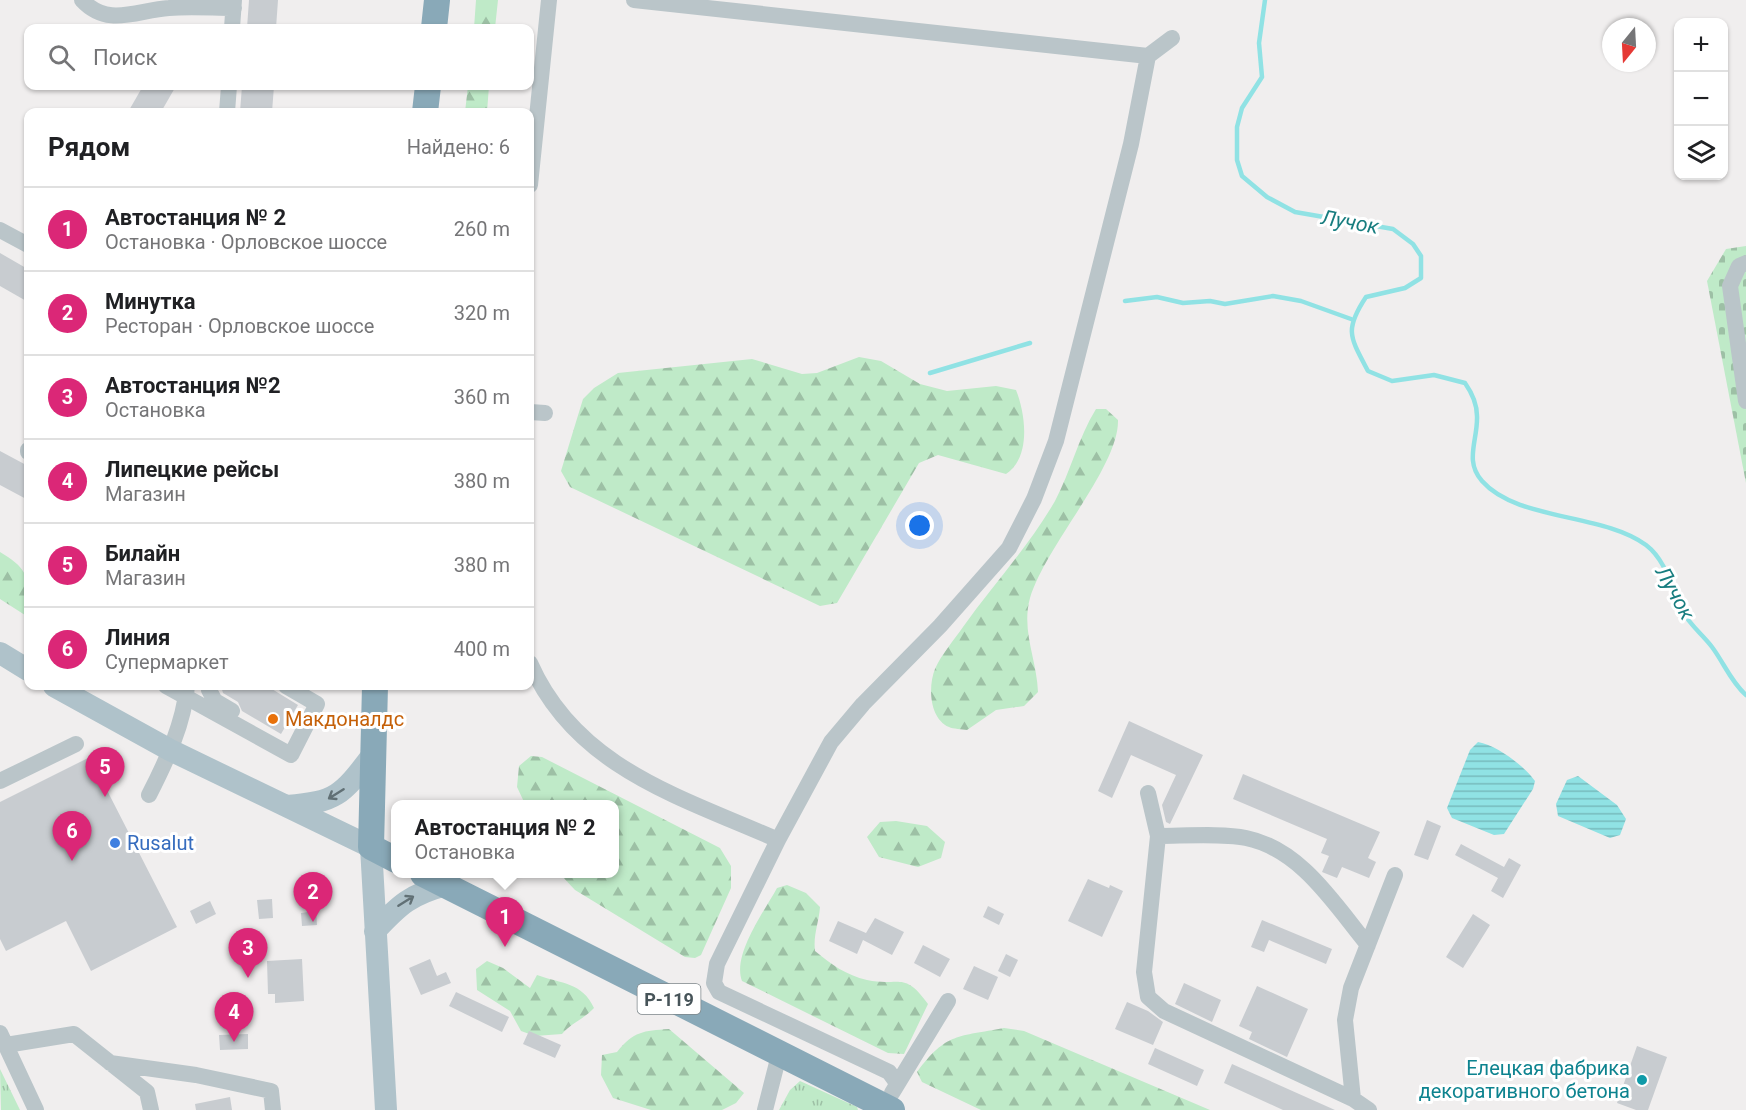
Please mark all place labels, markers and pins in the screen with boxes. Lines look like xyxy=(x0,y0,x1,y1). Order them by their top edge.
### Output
place label: Макдоналдс xyxy=(285,707,404,731)
marker: Макдоналдс xyxy=(266,712,280,726)
pin: 5 xyxy=(86,748,124,797)
pin: 6 xyxy=(52,812,92,861)
place label: Rusalut xyxy=(127,831,194,855)
marker: Rusalut xyxy=(108,836,122,850)
pin: 2 xyxy=(294,872,332,922)
pin: 1 xyxy=(486,898,524,947)
pin: 3 xyxy=(228,928,268,978)
pin: 4 xyxy=(214,992,254,1042)
place label: Елецкая фабрика декоративного бетона xyxy=(1419,1056,1630,1103)
marker: Елецкая фабрика декоративного бетона xyxy=(1635,1073,1649,1087)

